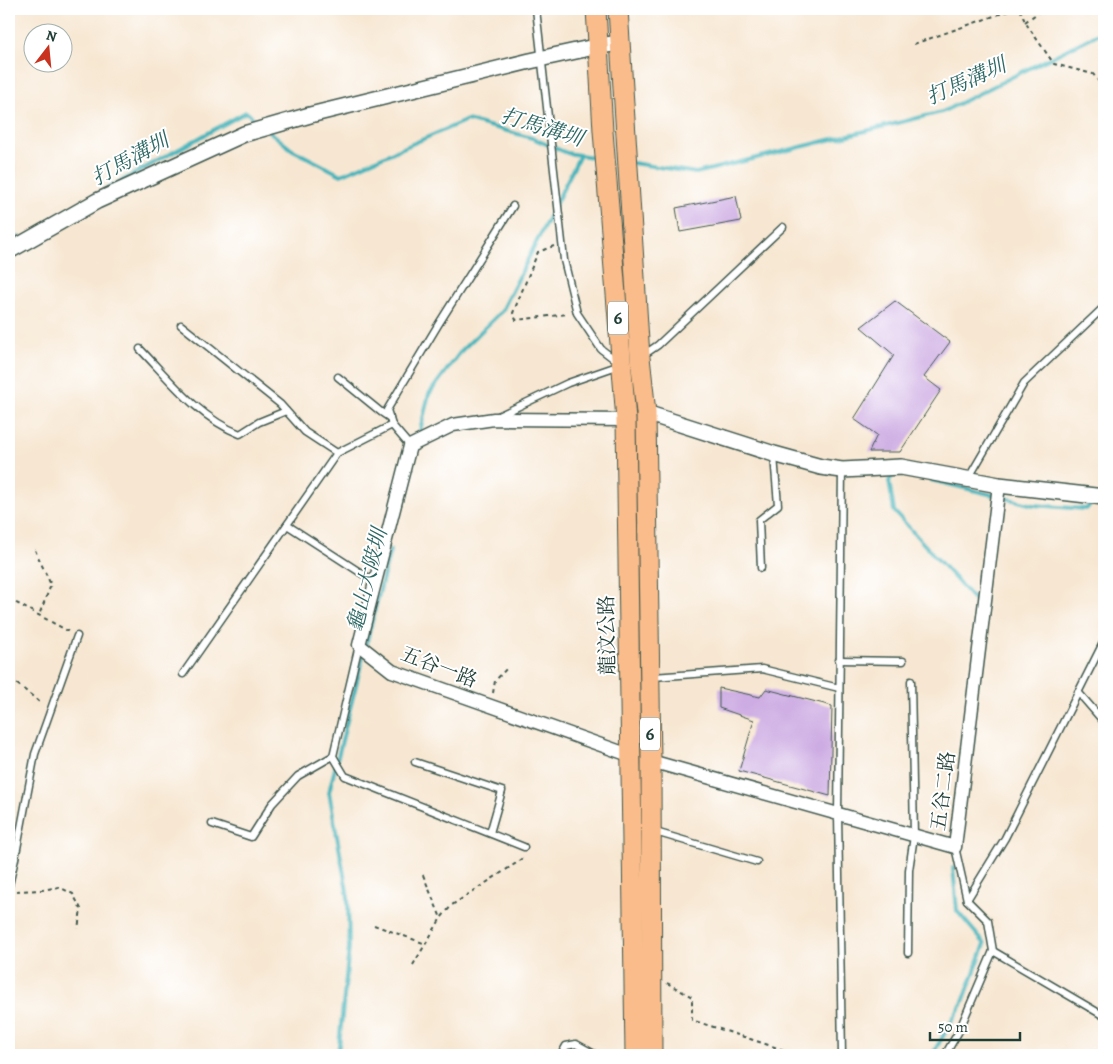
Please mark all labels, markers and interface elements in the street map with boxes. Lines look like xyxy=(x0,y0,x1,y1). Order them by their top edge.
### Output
north arrow xyxy=(22,22,72,72)
text: N xyxy=(44,25,59,47)
water label: 打馬溝圳 xyxy=(922,50,1013,111)
water label: 打馬溝圳 xyxy=(498,101,589,154)
water label: 打馬溝圳 xyxy=(86,125,176,192)
road number: 6 xyxy=(608,302,628,334)
water label: 龜山大陂圳 xyxy=(341,523,394,634)
street label: 龍汶公路 xyxy=(593,595,621,675)
street label: 五谷一路 xyxy=(397,640,481,694)
road number: 6 xyxy=(640,718,660,751)
street label: 五谷二路 xyxy=(925,750,961,832)
scale bar xyxy=(930,1009,1020,1041)
text: 50 m xyxy=(938,1017,968,1037)

